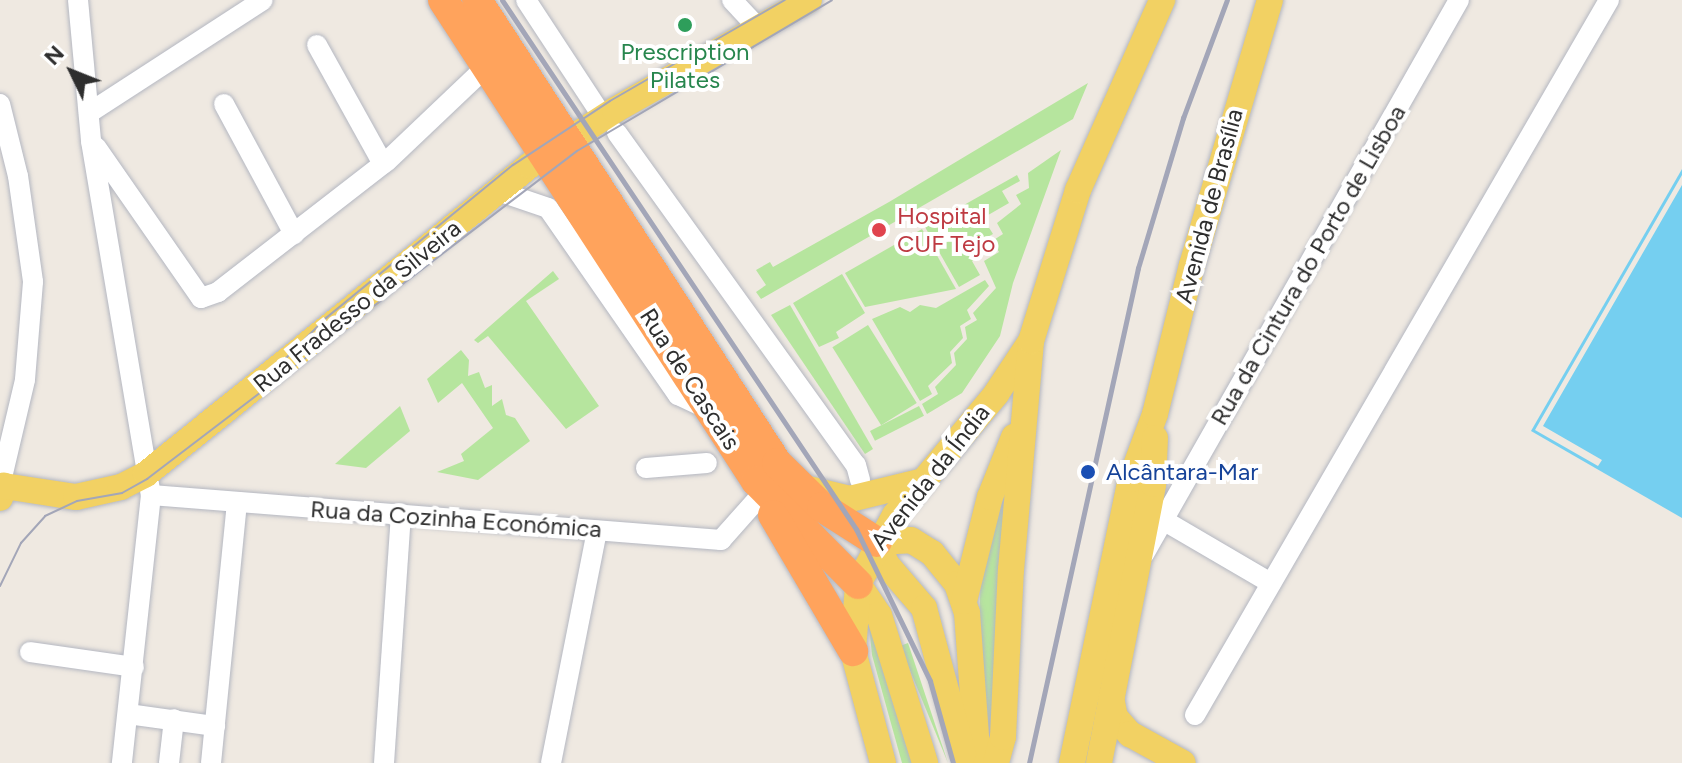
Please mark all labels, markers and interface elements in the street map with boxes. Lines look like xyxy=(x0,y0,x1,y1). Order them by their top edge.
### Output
marker: Prescription Pilates xyxy=(676,16,694,34)
north arrow xyxy=(32,32,112,112)
place label: Prescription Pilates xyxy=(621,38,749,94)
text: N xyxy=(38,40,70,71)
street label: Rua da Cintura do Porto de Lisboa xyxy=(1204,100,1412,430)
street label: Avenida de Brasília xyxy=(1169,105,1249,307)
place label: Hospital CUF Tejo xyxy=(897,202,995,258)
street label: Rua Fradesso da Silveira xyxy=(248,214,466,398)
marker: Hospital CUF Tejo xyxy=(868,219,890,241)
street label: Rua de Cascais xyxy=(634,303,746,455)
street label: Avenida da Índia xyxy=(864,399,996,555)
place label: Alcântara-Mar xyxy=(1106,458,1258,486)
marker: Alcântara-Mar xyxy=(1077,461,1099,483)
street label: Rua da Cozinha Económica xyxy=(309,494,603,544)

